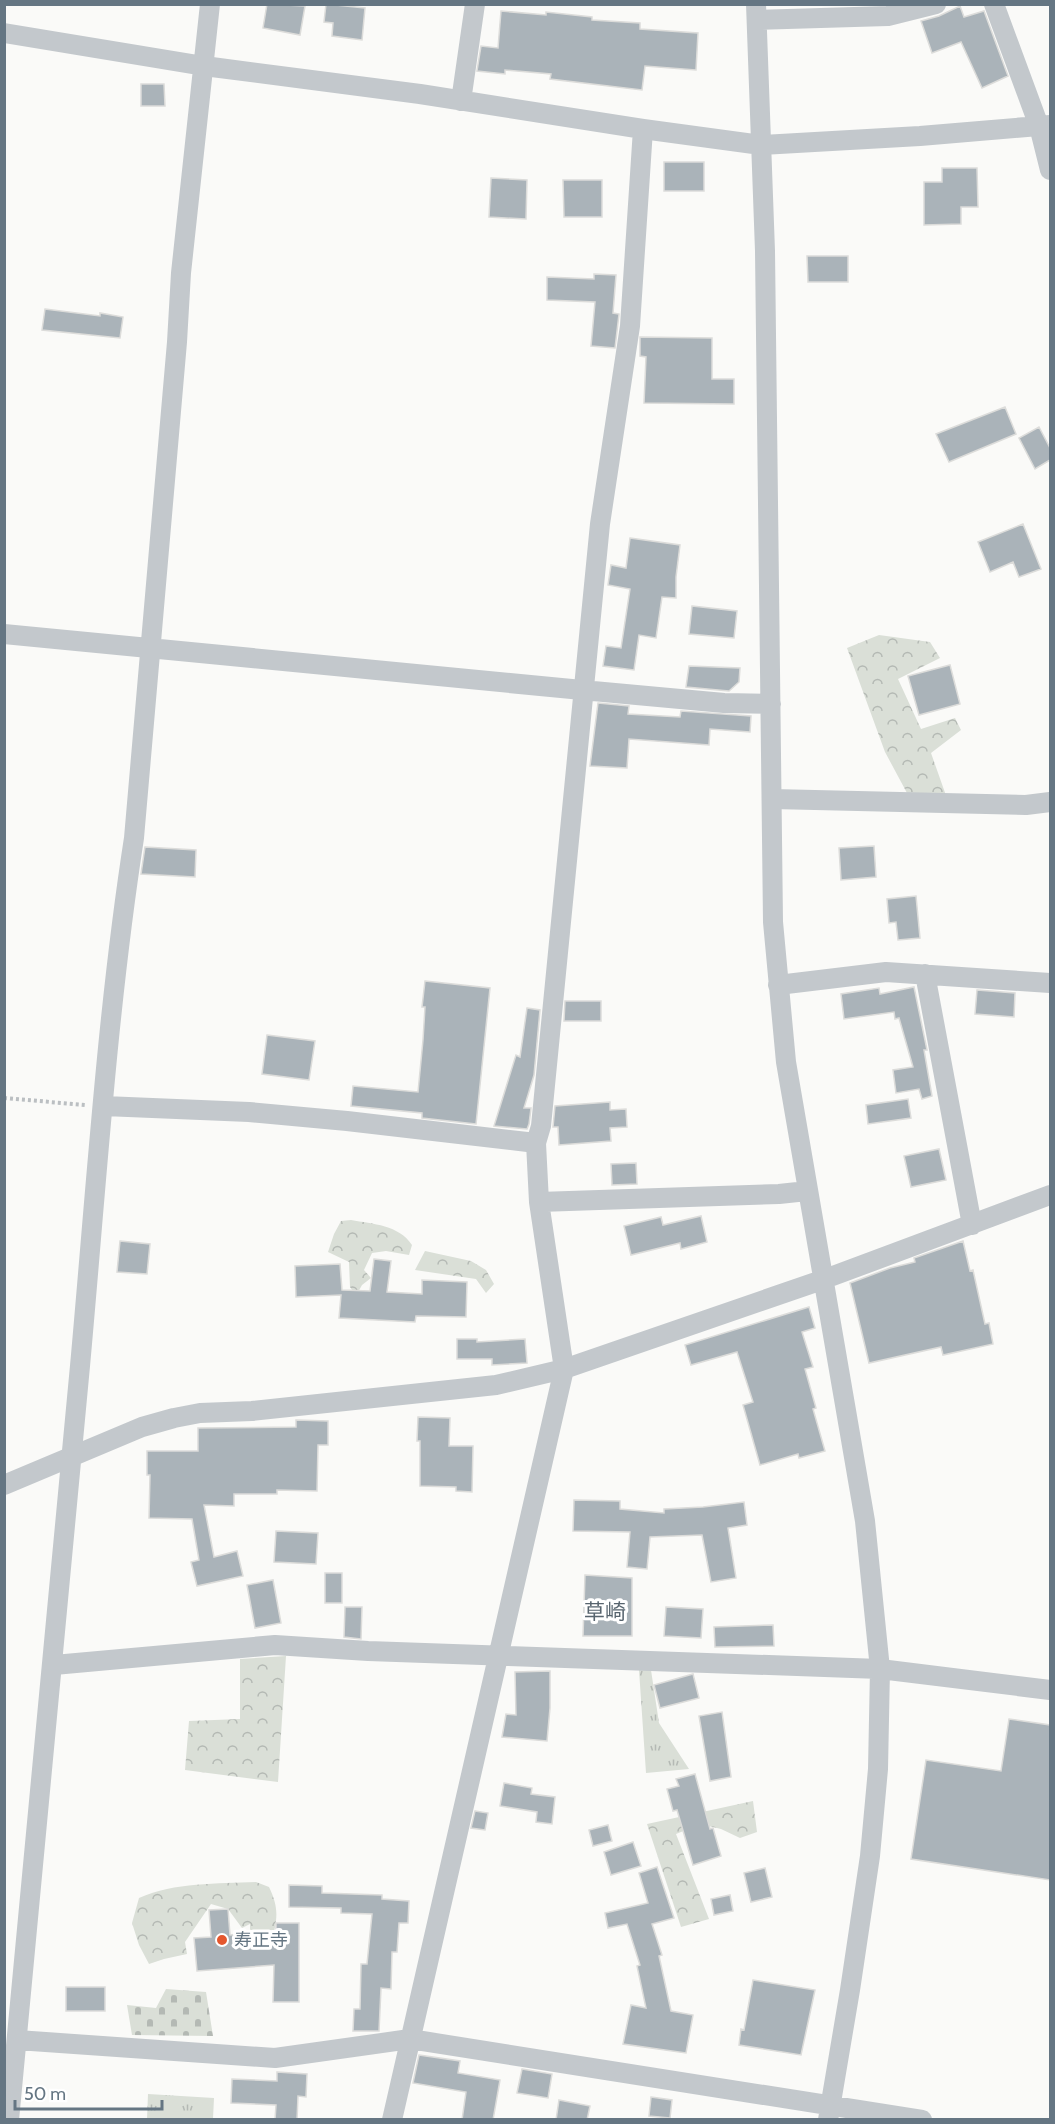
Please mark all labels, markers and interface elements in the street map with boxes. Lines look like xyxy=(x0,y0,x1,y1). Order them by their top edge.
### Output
district label: 草崎 xyxy=(584,1599,626,1624)
place label: 寿正寺 xyxy=(234,1929,288,1951)
marker: 寿正寺 xyxy=(215,1933,229,1947)
scale bar xyxy=(15,2073,162,2111)
text: 50 m xyxy=(24,2083,66,2105)

